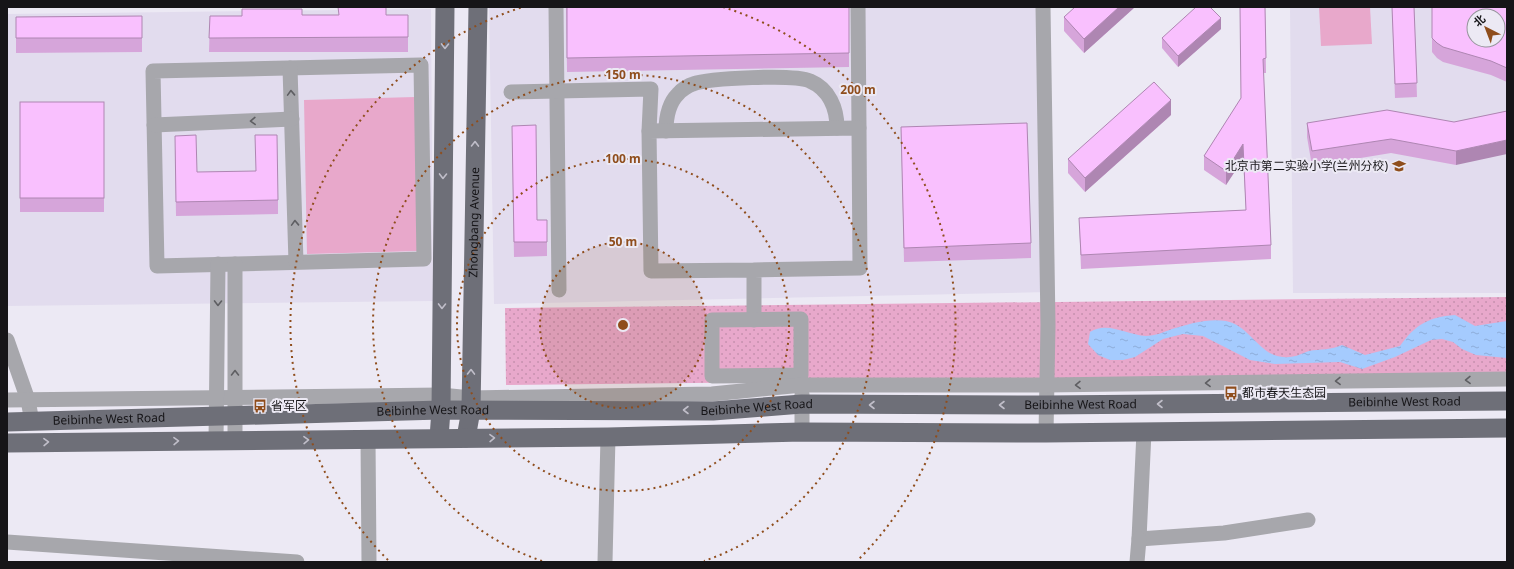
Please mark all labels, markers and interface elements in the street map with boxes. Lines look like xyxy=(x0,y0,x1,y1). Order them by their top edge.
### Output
north arrow xyxy=(1466,8,1506,48)
text: 北 xyxy=(1470,11,1488,29)
one-way arrow xyxy=(441,43,449,49)
text: 150 m xyxy=(605,66,641,83)
text: 200 m xyxy=(840,81,876,98)
one-way arrow xyxy=(287,90,295,96)
one-way arrow xyxy=(250,116,256,125)
one-way arrow xyxy=(471,141,480,147)
text: 100 m xyxy=(605,150,641,167)
place label: 北京市第二实验小学(兰州分校) xyxy=(1225,157,1388,174)
school or university icon: 北京市第二实验小学(兰州分校) xyxy=(1391,158,1407,174)
street label: Zhongbang Avenue xyxy=(464,167,483,278)
one-way arrow xyxy=(439,173,447,179)
one-way arrow xyxy=(291,220,299,226)
text: 50 m xyxy=(609,233,637,250)
one-way arrow xyxy=(214,300,222,306)
one-way arrow xyxy=(438,303,446,309)
centre of rings xyxy=(616,318,630,332)
one-way arrow xyxy=(467,369,475,375)
one-way arrow xyxy=(231,370,239,376)
one-way arrow xyxy=(1465,376,1471,384)
one-way arrow xyxy=(1335,377,1341,386)
one-way arrow xyxy=(1205,379,1211,387)
one-way arrow xyxy=(1075,380,1081,389)
place label: 都市春天生态园 xyxy=(1242,384,1326,401)
bus stop icon: 都市春天生态园 xyxy=(1223,385,1239,401)
street label: Beibinhe West Road xyxy=(1348,392,1461,410)
street label: Beibinhe West Road xyxy=(700,395,813,419)
street label: Beibinhe West Road xyxy=(1024,395,1137,413)
place label: 省军区 xyxy=(271,397,307,414)
bus stop icon: 省军区 xyxy=(252,398,268,414)
one-way arrow xyxy=(1157,400,1163,408)
street label: Beibinhe West Road xyxy=(376,401,489,420)
one-way arrow xyxy=(869,401,875,409)
one-way arrow xyxy=(999,401,1005,409)
one-way arrow xyxy=(683,406,689,414)
street label: Beibinhe West Road xyxy=(52,409,166,429)
one-way arrow xyxy=(489,434,495,442)
one-way arrow xyxy=(303,436,309,444)
one-way arrow xyxy=(173,437,179,445)
one-way arrow xyxy=(43,438,49,446)

